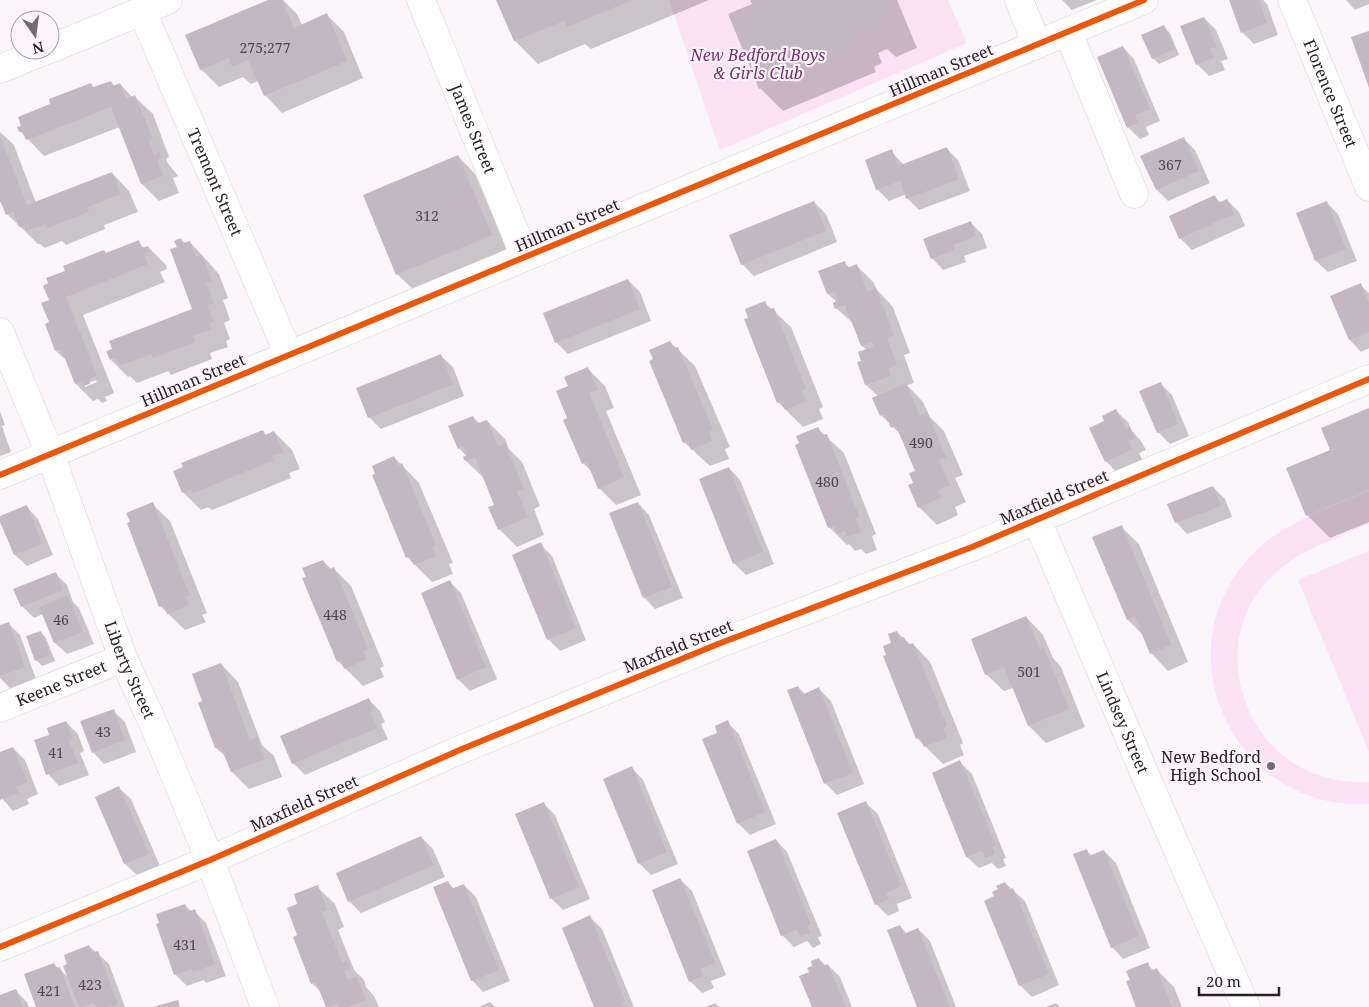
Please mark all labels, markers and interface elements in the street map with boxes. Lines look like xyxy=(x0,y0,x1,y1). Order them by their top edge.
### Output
north arrow xyxy=(10,10,60,60)
street label: Florence Street xyxy=(1298,36,1363,151)
text: N xyxy=(31,38,46,59)
house number: 275;277 xyxy=(240,38,291,57)
street label: Hillman Street xyxy=(886,38,997,102)
park label: New Bedford Boys & Girls Club xyxy=(689,44,826,84)
street label: James Street xyxy=(445,80,501,177)
street label: Tremont Street xyxy=(182,125,248,240)
house number: 367 xyxy=(1158,155,1182,174)
street label: Hillman Street xyxy=(512,193,623,257)
house number: 312 xyxy=(415,206,439,225)
street label: Hillman Street xyxy=(138,348,249,412)
house number: 490 xyxy=(909,433,933,452)
street label: Maxfield Street xyxy=(996,464,1112,530)
house number: 480 xyxy=(815,472,839,491)
house number: 448 xyxy=(323,605,347,624)
house number: 46 xyxy=(53,610,69,629)
street label: Maxfield Street xyxy=(620,614,736,678)
street label: Liberty Street xyxy=(100,618,161,723)
street label: Keene Street xyxy=(13,655,110,711)
house number: 501 xyxy=(1017,662,1041,681)
street label: Lindsey Street xyxy=(1092,668,1154,777)
house number: 43 xyxy=(95,722,111,741)
house number: 41 xyxy=(48,743,64,762)
place label: New Bedford High School xyxy=(1161,746,1261,786)
marker: New Bedford High School xyxy=(1265,760,1277,772)
street label: Maxfield Street xyxy=(247,769,362,837)
house number: 431 xyxy=(173,935,197,954)
scale bar xyxy=(1199,964,1279,996)
text: 20 m xyxy=(1206,971,1241,991)
house number: 423 xyxy=(78,975,102,994)
house number: 421 xyxy=(37,981,61,1000)

